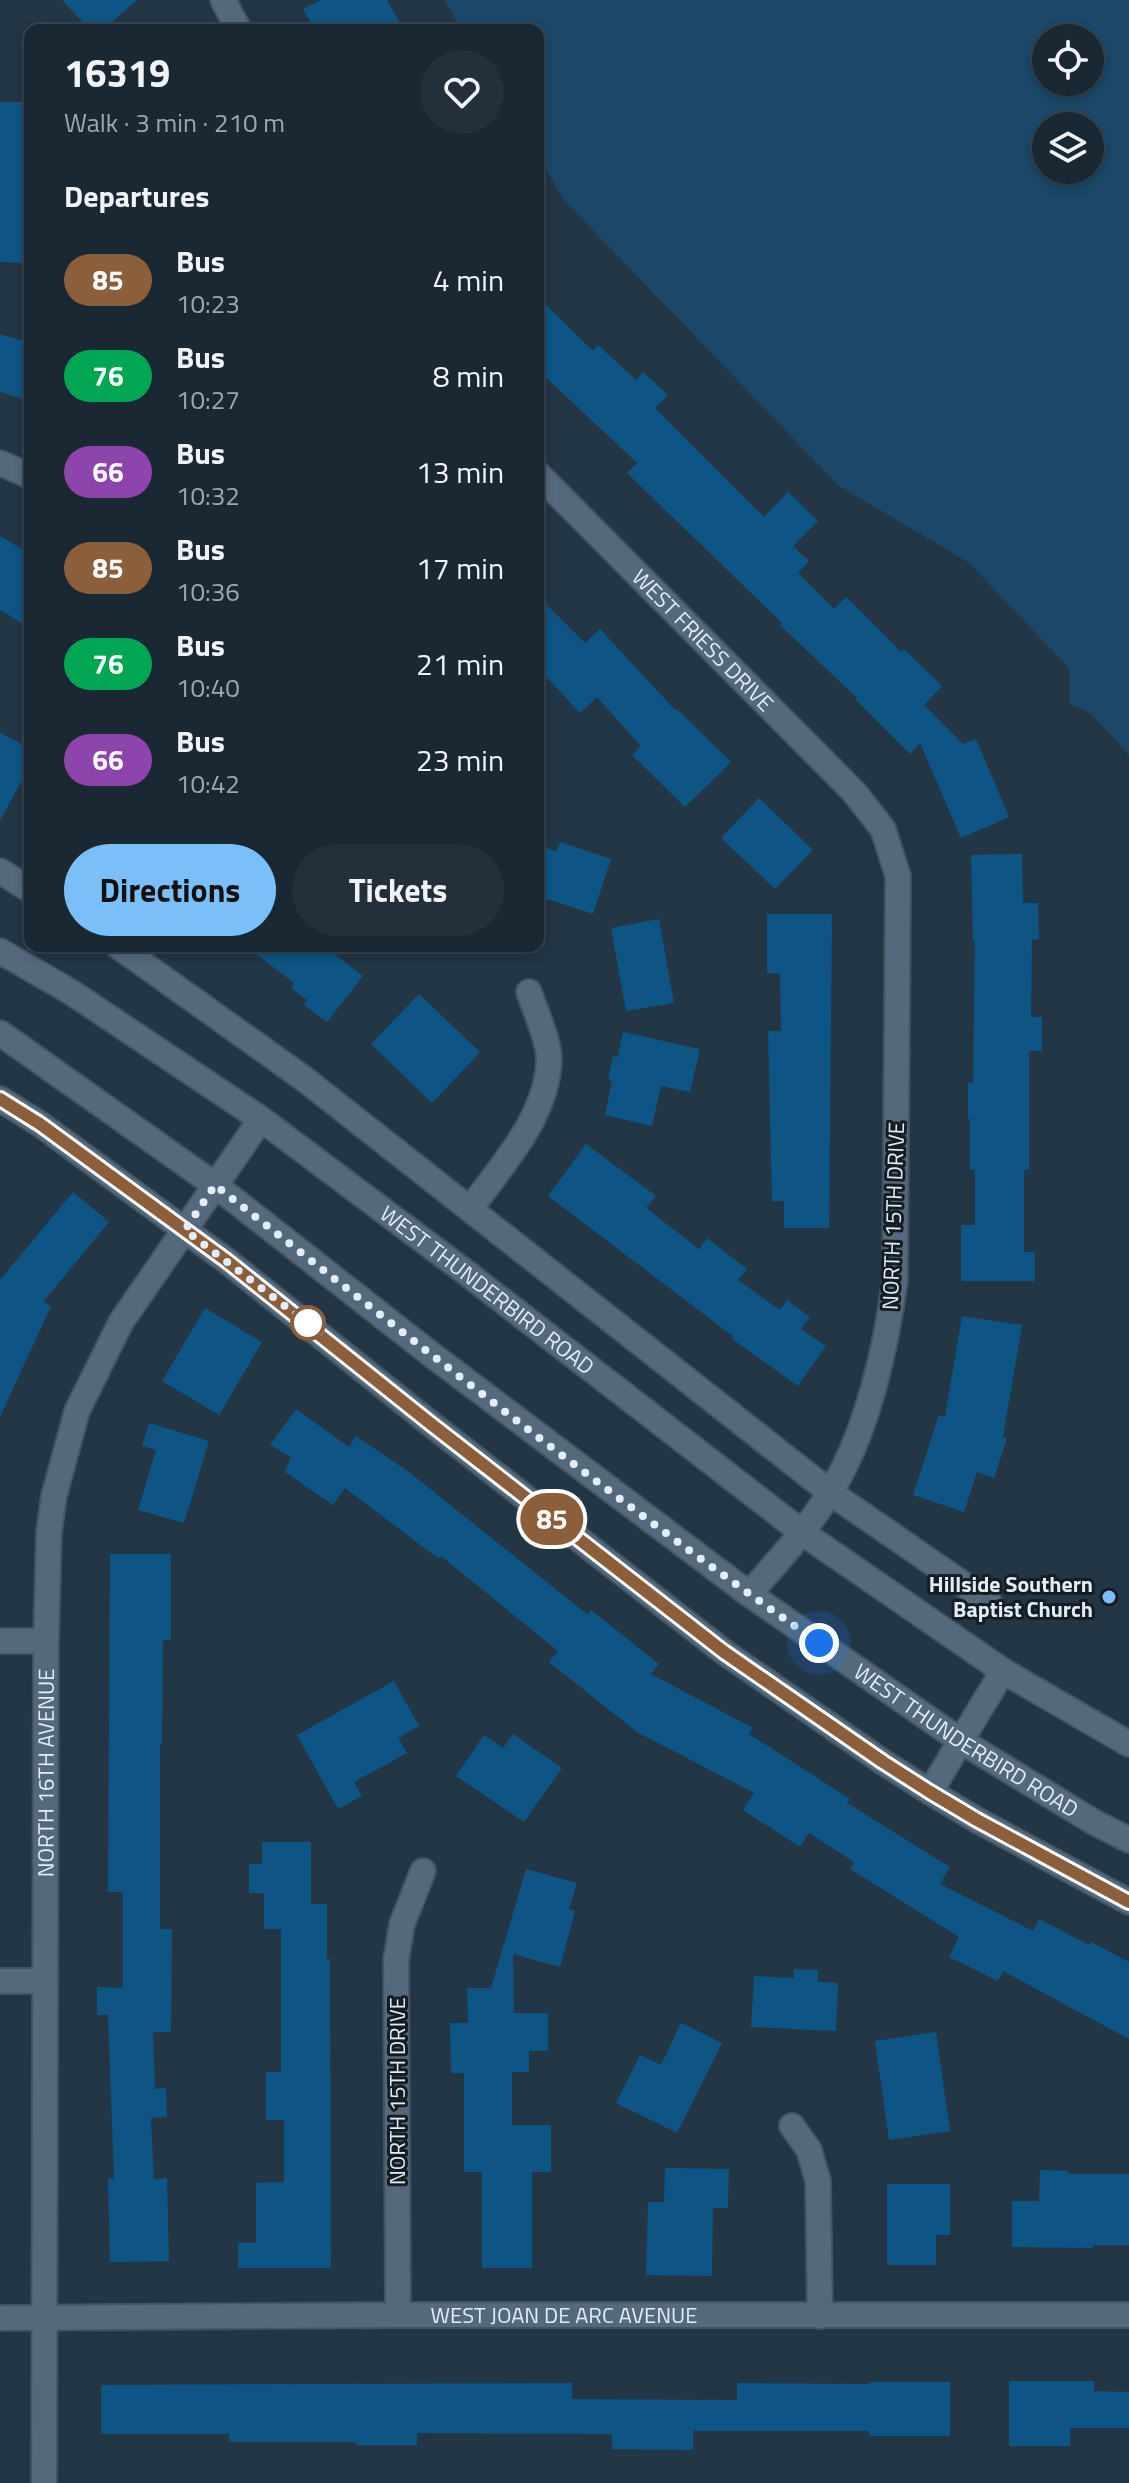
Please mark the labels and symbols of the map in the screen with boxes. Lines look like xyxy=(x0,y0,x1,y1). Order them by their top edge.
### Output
street label: WEST FRIESS DRIVE xyxy=(624,561,782,719)
street label: NORTH 15TH DRIVE xyxy=(873,1121,913,1311)
street label: WEST THUNDERBIRD ROAD xyxy=(373,1197,602,1383)
unlabelled marker xyxy=(291,1306,325,1340)
line badge: 85 xyxy=(516,1493,588,1545)
place label: Hillside Southern Baptist Church xyxy=(929,1567,1093,1626)
marker: Hillside Southern Baptist Church xyxy=(1100,1588,1118,1606)
your location xyxy=(799,1623,839,1663)
street label: WEST THUNDERBIRD ROAD xyxy=(847,1655,1085,1826)
street label: NORTH 16TH AVENUE xyxy=(28,1669,63,1877)
street label: NORTH 15TH DRIVE xyxy=(380,1997,414,2185)
street label: WEST JOAN DE ARC AVENUE xyxy=(431,2298,697,2332)

